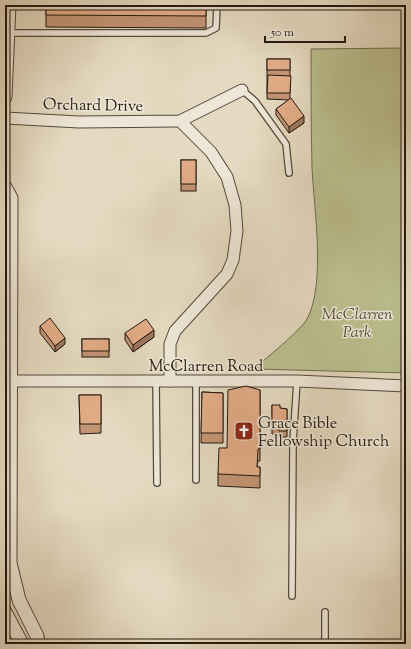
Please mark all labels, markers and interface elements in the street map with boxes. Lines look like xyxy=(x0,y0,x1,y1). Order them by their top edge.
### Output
scale bar xyxy=(265,18,345,44)
text: 50 m xyxy=(270,24,294,42)
street label: Orchard Drive xyxy=(43,94,143,119)
park label: McClarren Park xyxy=(322,304,393,345)
street label: McClarren Road xyxy=(149,356,263,379)
place label: Grace Bible Fellowship Church xyxy=(258,413,390,454)
church icon: Grace Bible Fellowship Church xyxy=(233,420,255,442)

